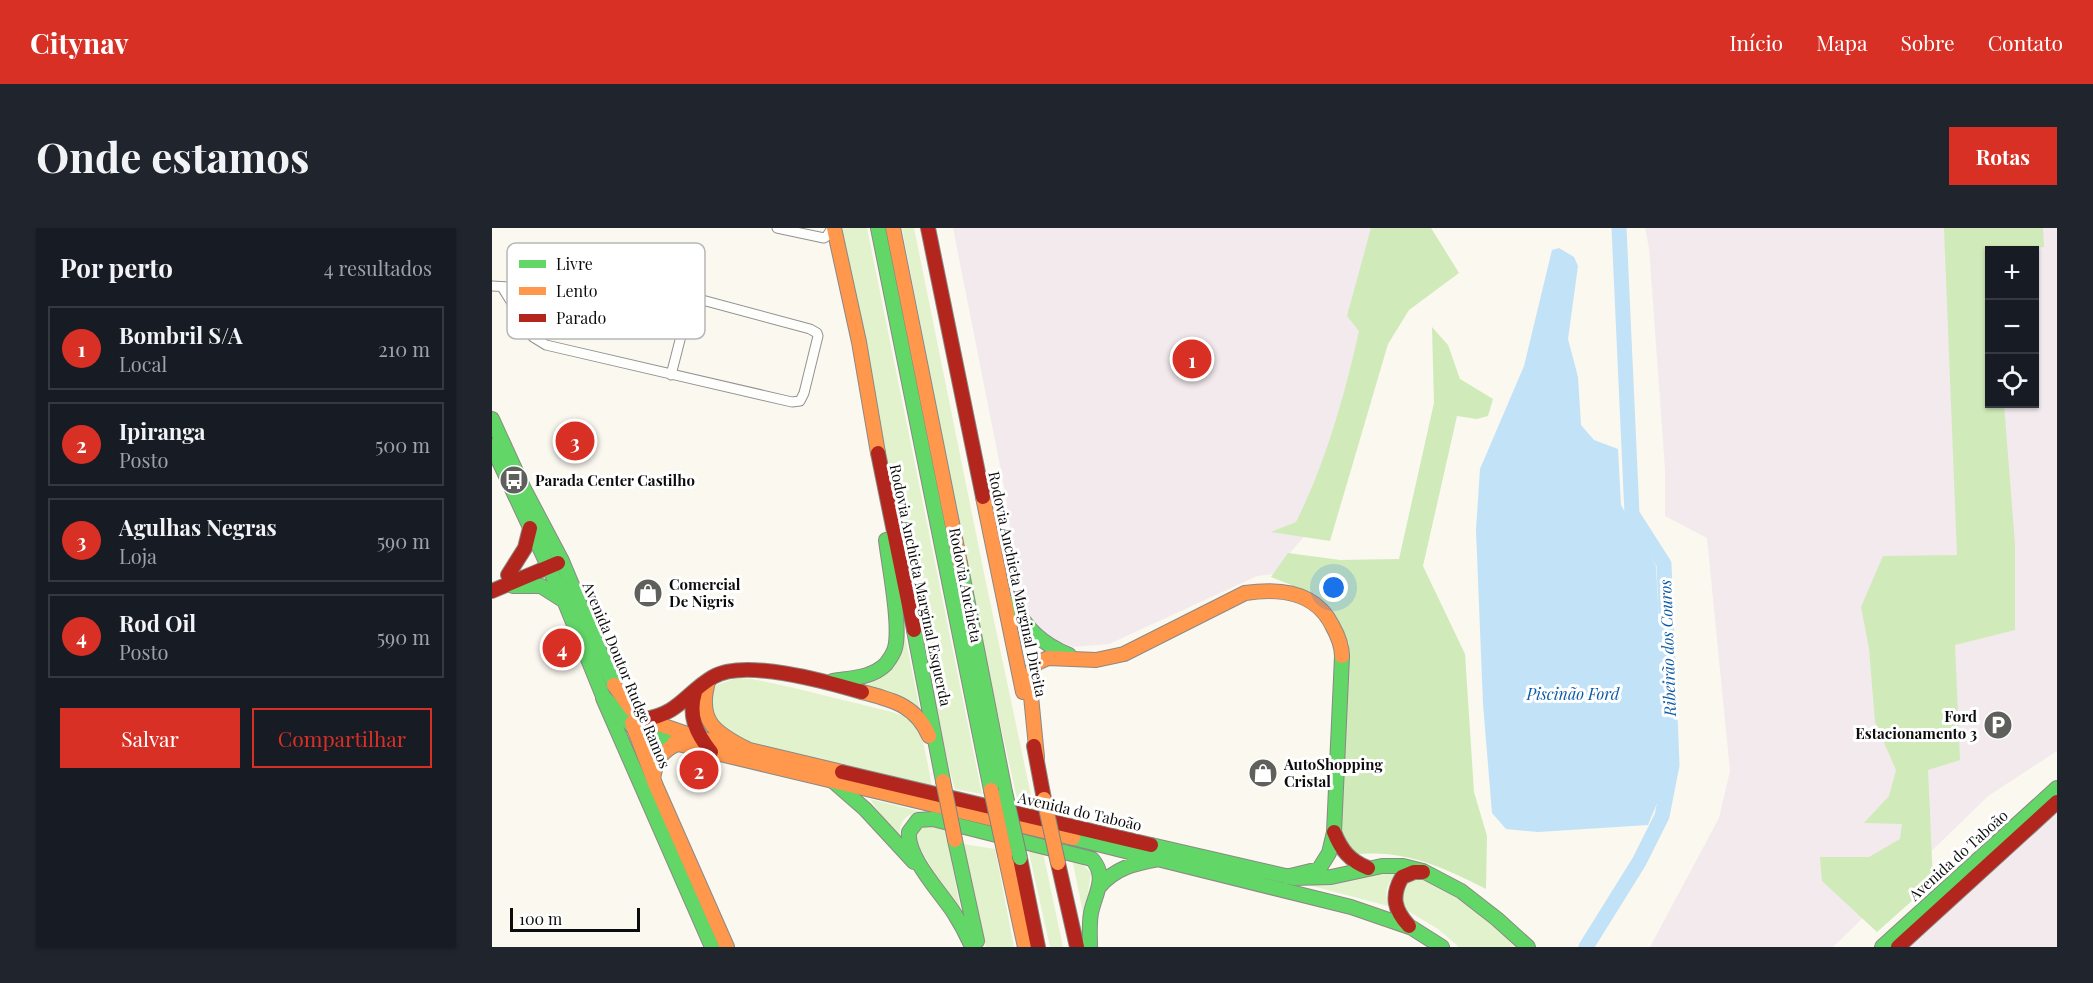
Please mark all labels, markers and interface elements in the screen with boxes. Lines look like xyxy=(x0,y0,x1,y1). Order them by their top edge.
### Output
text: Citynav xyxy=(30,24,129,61)
text: Início xyxy=(1729,28,1783,56)
text: Mapa xyxy=(1816,28,1867,56)
text: Sobre xyxy=(1900,28,1955,56)
text: Contato xyxy=(1988,28,2063,56)
button: Rotas xyxy=(1949,127,2057,185)
text: Onde estamos xyxy=(36,128,309,184)
legend xyxy=(507,243,705,339)
map controls xyxy=(1985,246,2039,408)
button: + xyxy=(1985,246,2039,300)
text: Por perto xyxy=(60,250,173,285)
text: Livre xyxy=(556,253,593,274)
text: 4 resultados xyxy=(324,254,432,281)
text: Lento xyxy=(556,280,598,301)
button: − xyxy=(1985,300,2039,354)
text: Parado xyxy=(556,307,607,328)
text: Bombril S/A xyxy=(119,320,243,350)
text: 1 xyxy=(78,335,85,362)
text: 210 m xyxy=(378,335,430,362)
pin: 1 xyxy=(1172,336,1212,382)
text: Local xyxy=(119,350,167,377)
button: locate xyxy=(1985,354,2039,408)
text: Ipiranga xyxy=(119,416,206,446)
pin: 3 xyxy=(556,418,595,464)
text: 2 xyxy=(76,431,87,458)
text: 500 m xyxy=(375,431,430,458)
text: Posto xyxy=(119,446,168,473)
street label: Rodovia Anchieta Marginal Esquerda xyxy=(886,462,957,708)
bus stop icon: Parada Center Castilho xyxy=(498,464,530,496)
street label: Rodovia Anchieta Marginal Direita xyxy=(984,469,1052,699)
place label: Parada Center Castilho xyxy=(535,470,695,490)
text: Agulhas Negras xyxy=(119,512,277,542)
street label: Rodovia Anchieta xyxy=(945,526,987,645)
text: 3 xyxy=(77,527,86,554)
text: 590 m xyxy=(377,527,430,554)
text: Loja xyxy=(119,542,157,569)
your location xyxy=(1319,573,1348,602)
place label: Comercial De Nigris xyxy=(669,574,741,611)
shop icon: Comercial De Nigris xyxy=(632,577,664,609)
street label: Avenida Doutor Rudge Ramos xyxy=(578,578,675,771)
water label: Ribeirão dos Couros xyxy=(1654,579,1680,718)
text: Rod Oil xyxy=(119,608,196,638)
text: 4 xyxy=(76,623,87,650)
text: 590 m xyxy=(377,623,430,650)
pin: 4 xyxy=(542,626,582,670)
text: Posto xyxy=(119,638,168,665)
water label: Piscinão Ford xyxy=(1526,683,1621,704)
place label: Ford Estacionamento 3 xyxy=(1855,706,1977,743)
button: Salvar xyxy=(60,708,240,768)
button: Compartilhar xyxy=(252,708,432,768)
parking icon: Ford Estacionamento 3 xyxy=(1982,709,2014,741)
pin: 2 xyxy=(680,748,718,792)
place label: AutoShopping Cristal xyxy=(1283,754,1383,791)
shop icon: AutoShopping Cristal xyxy=(1247,757,1279,789)
street label: Avenida do Taboão xyxy=(1015,787,1144,835)
street label: Avenida do Taboão xyxy=(1904,805,2012,905)
scale bar xyxy=(510,905,640,932)
text: 100 m xyxy=(519,908,562,929)

